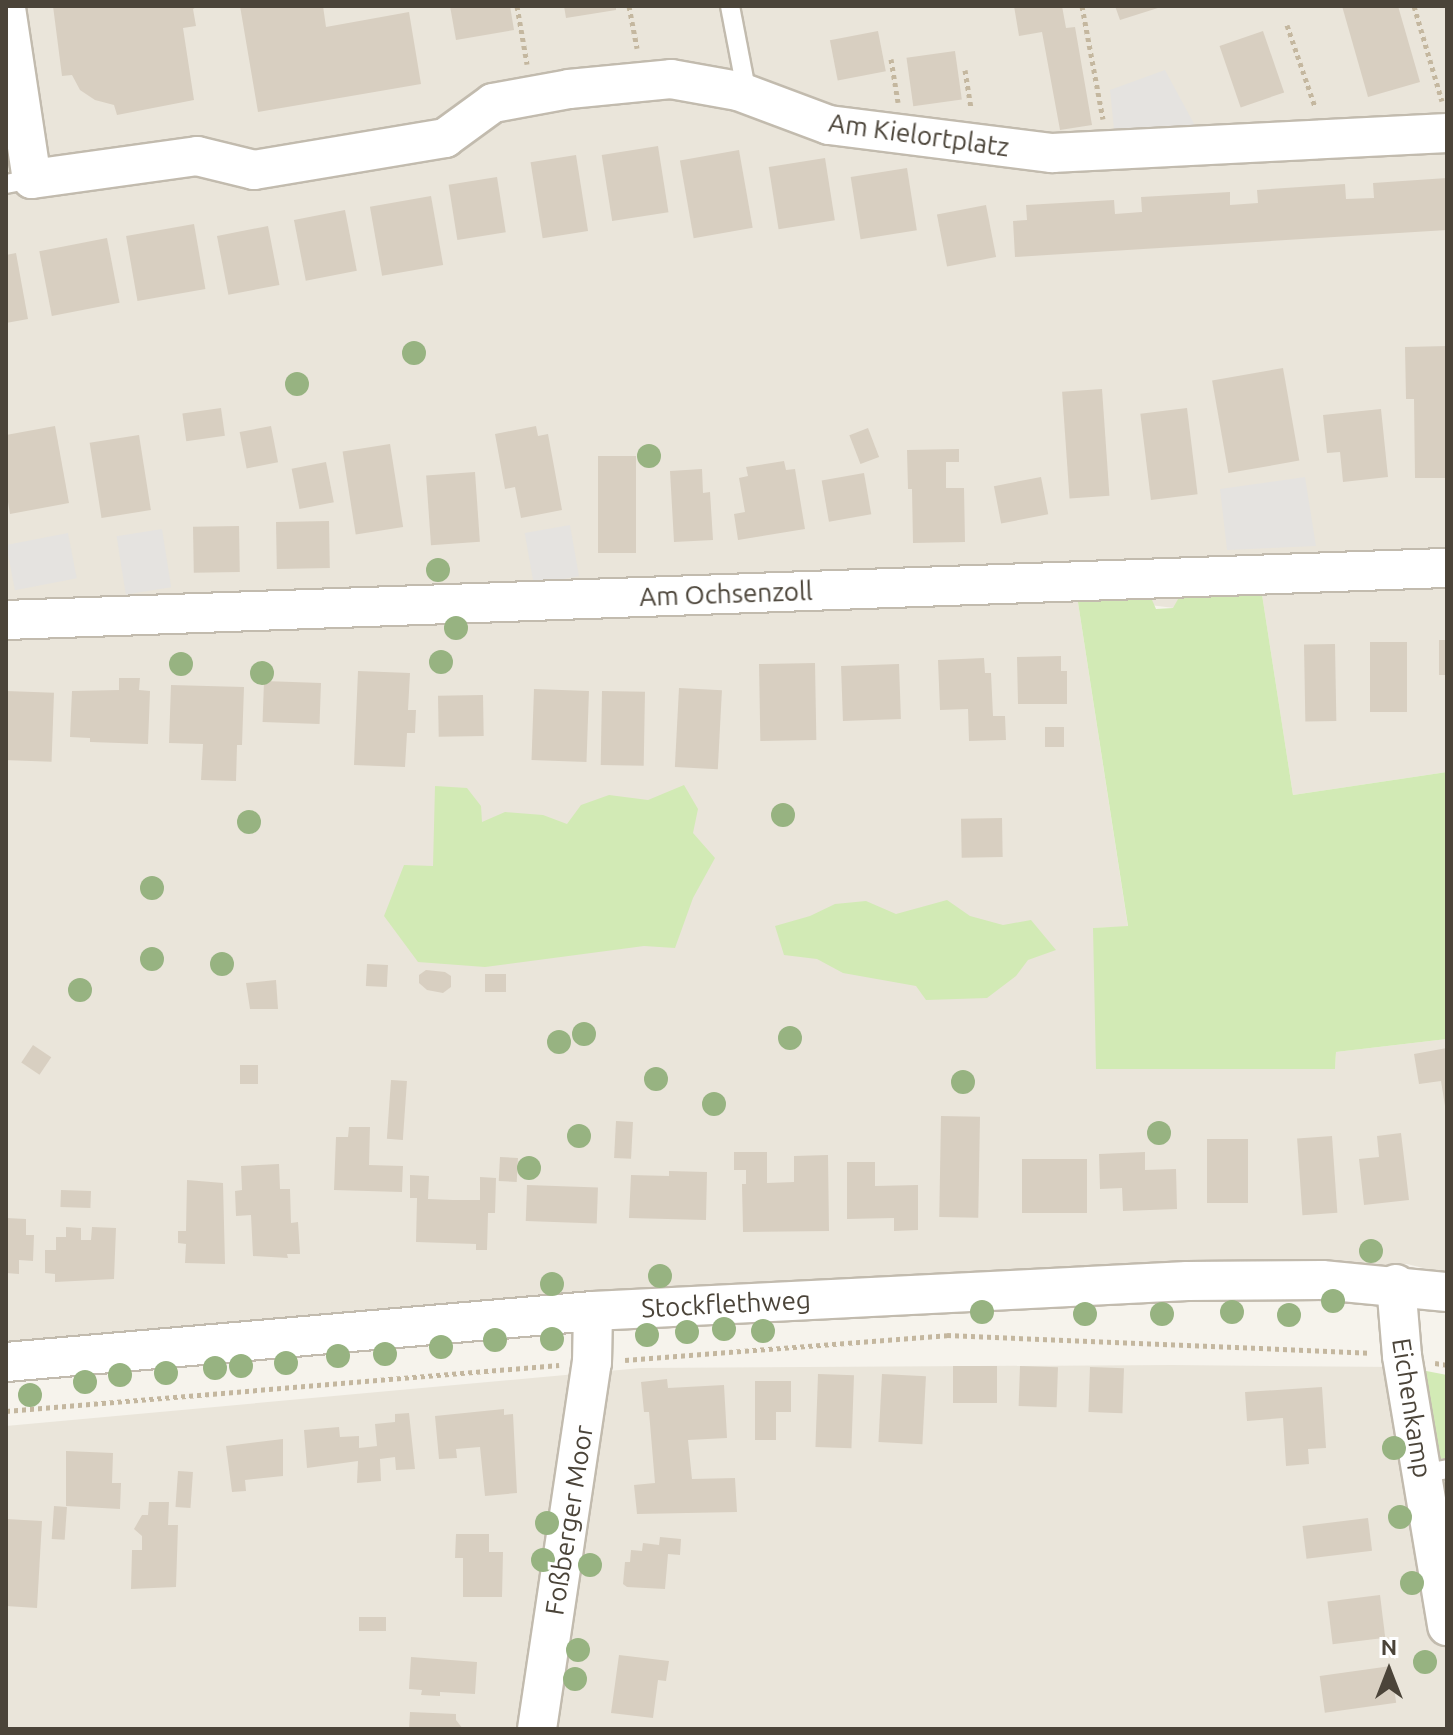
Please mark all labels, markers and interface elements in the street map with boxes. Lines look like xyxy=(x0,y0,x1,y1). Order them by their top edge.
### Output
street label: Am Kielortplatz xyxy=(827,107,1011,163)
street label: Am Ochsenzoll xyxy=(639,575,813,613)
street label: Stockflethweg xyxy=(640,1284,812,1324)
street label: Eichenkamp xyxy=(1386,1336,1438,1480)
street label: Foßberger Moor xyxy=(539,1423,599,1617)
north arrow xyxy=(1349,1631,1429,1711)
text: N xyxy=(1381,1634,1397,1659)

